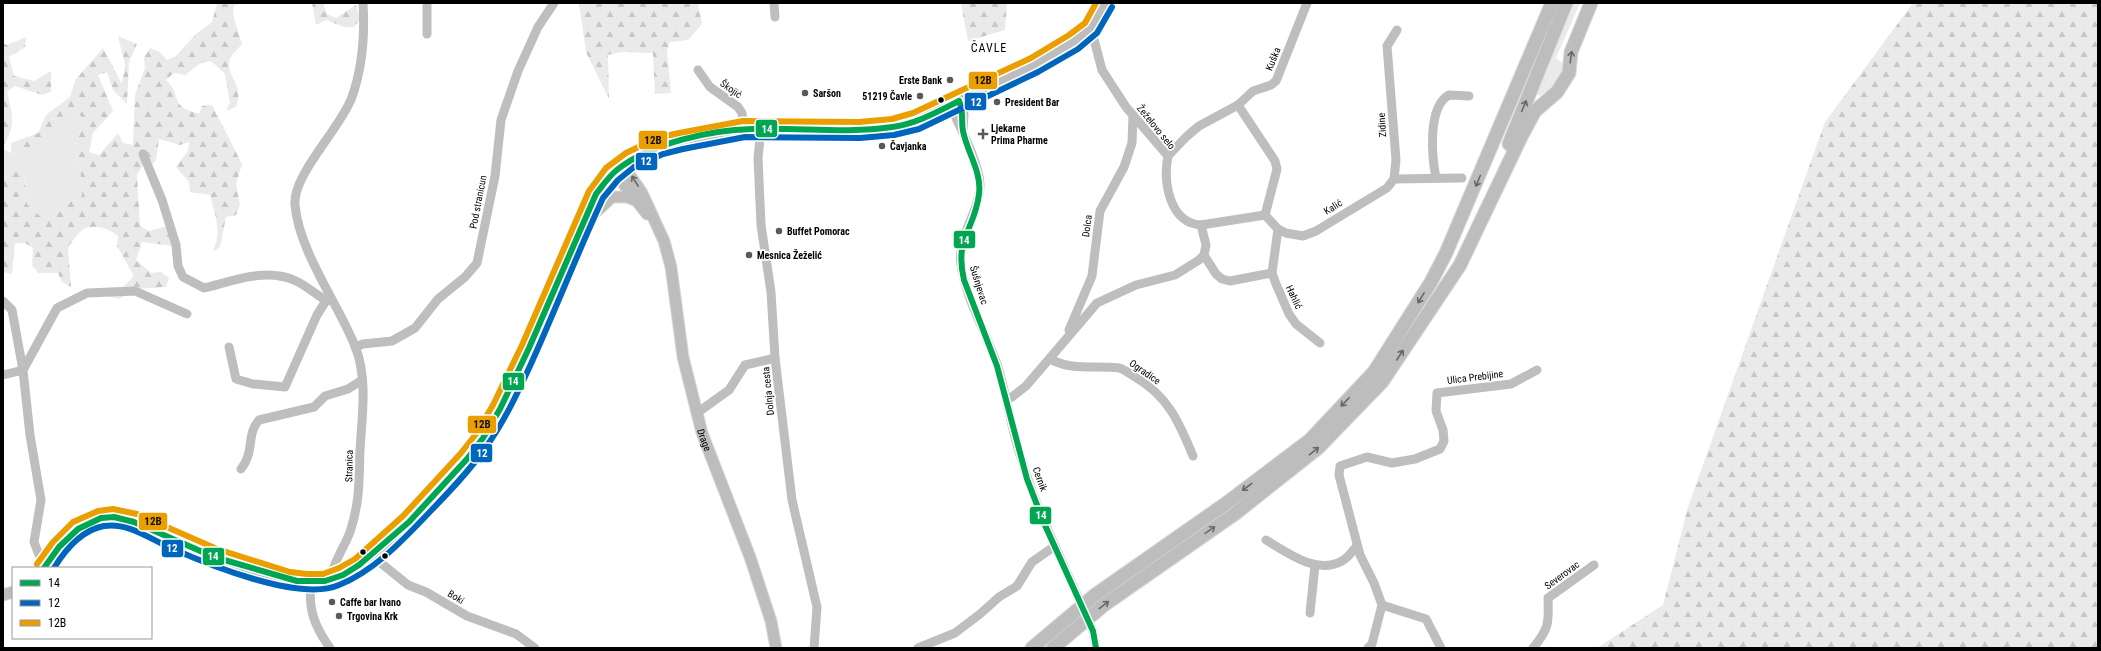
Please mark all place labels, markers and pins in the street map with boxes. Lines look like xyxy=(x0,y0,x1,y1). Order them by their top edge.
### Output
place label: Erste Bank xyxy=(899,75,942,86)
marker: Erste Bank xyxy=(945,75,955,85)
marker: Saršon xyxy=(800,88,810,98)
place label: Saršon xyxy=(813,88,841,99)
place label: 51219 Čavle xyxy=(862,90,912,102)
marker: 51219 Čavle xyxy=(915,91,925,101)
unlabelled marker xyxy=(936,95,946,105)
marker: President Bar xyxy=(992,97,1002,107)
place label: President Bar xyxy=(1005,97,1060,108)
place label: Ljekarne Prima Pharme xyxy=(991,123,1048,146)
marker: Ljekarne Prima Pharme xyxy=(978,129,988,139)
place label: Čavjanka xyxy=(890,140,927,152)
marker: Čavjanka xyxy=(877,141,887,151)
marker: Buffet Pomorac xyxy=(774,226,784,236)
place label: Buffet Pomorac xyxy=(787,226,850,237)
place label: Mesnica Žeželić xyxy=(757,249,822,261)
marker: Mesnica Žeželić xyxy=(744,250,754,260)
unlabelled marker xyxy=(358,547,368,557)
unlabelled marker xyxy=(380,551,390,561)
marker: Caffe bar Ivano xyxy=(327,597,337,607)
place label: Caffe bar Ivano xyxy=(340,597,401,608)
marker: Trgovina Krk xyxy=(334,611,344,621)
place label: Trgovina Krk xyxy=(347,611,398,622)

